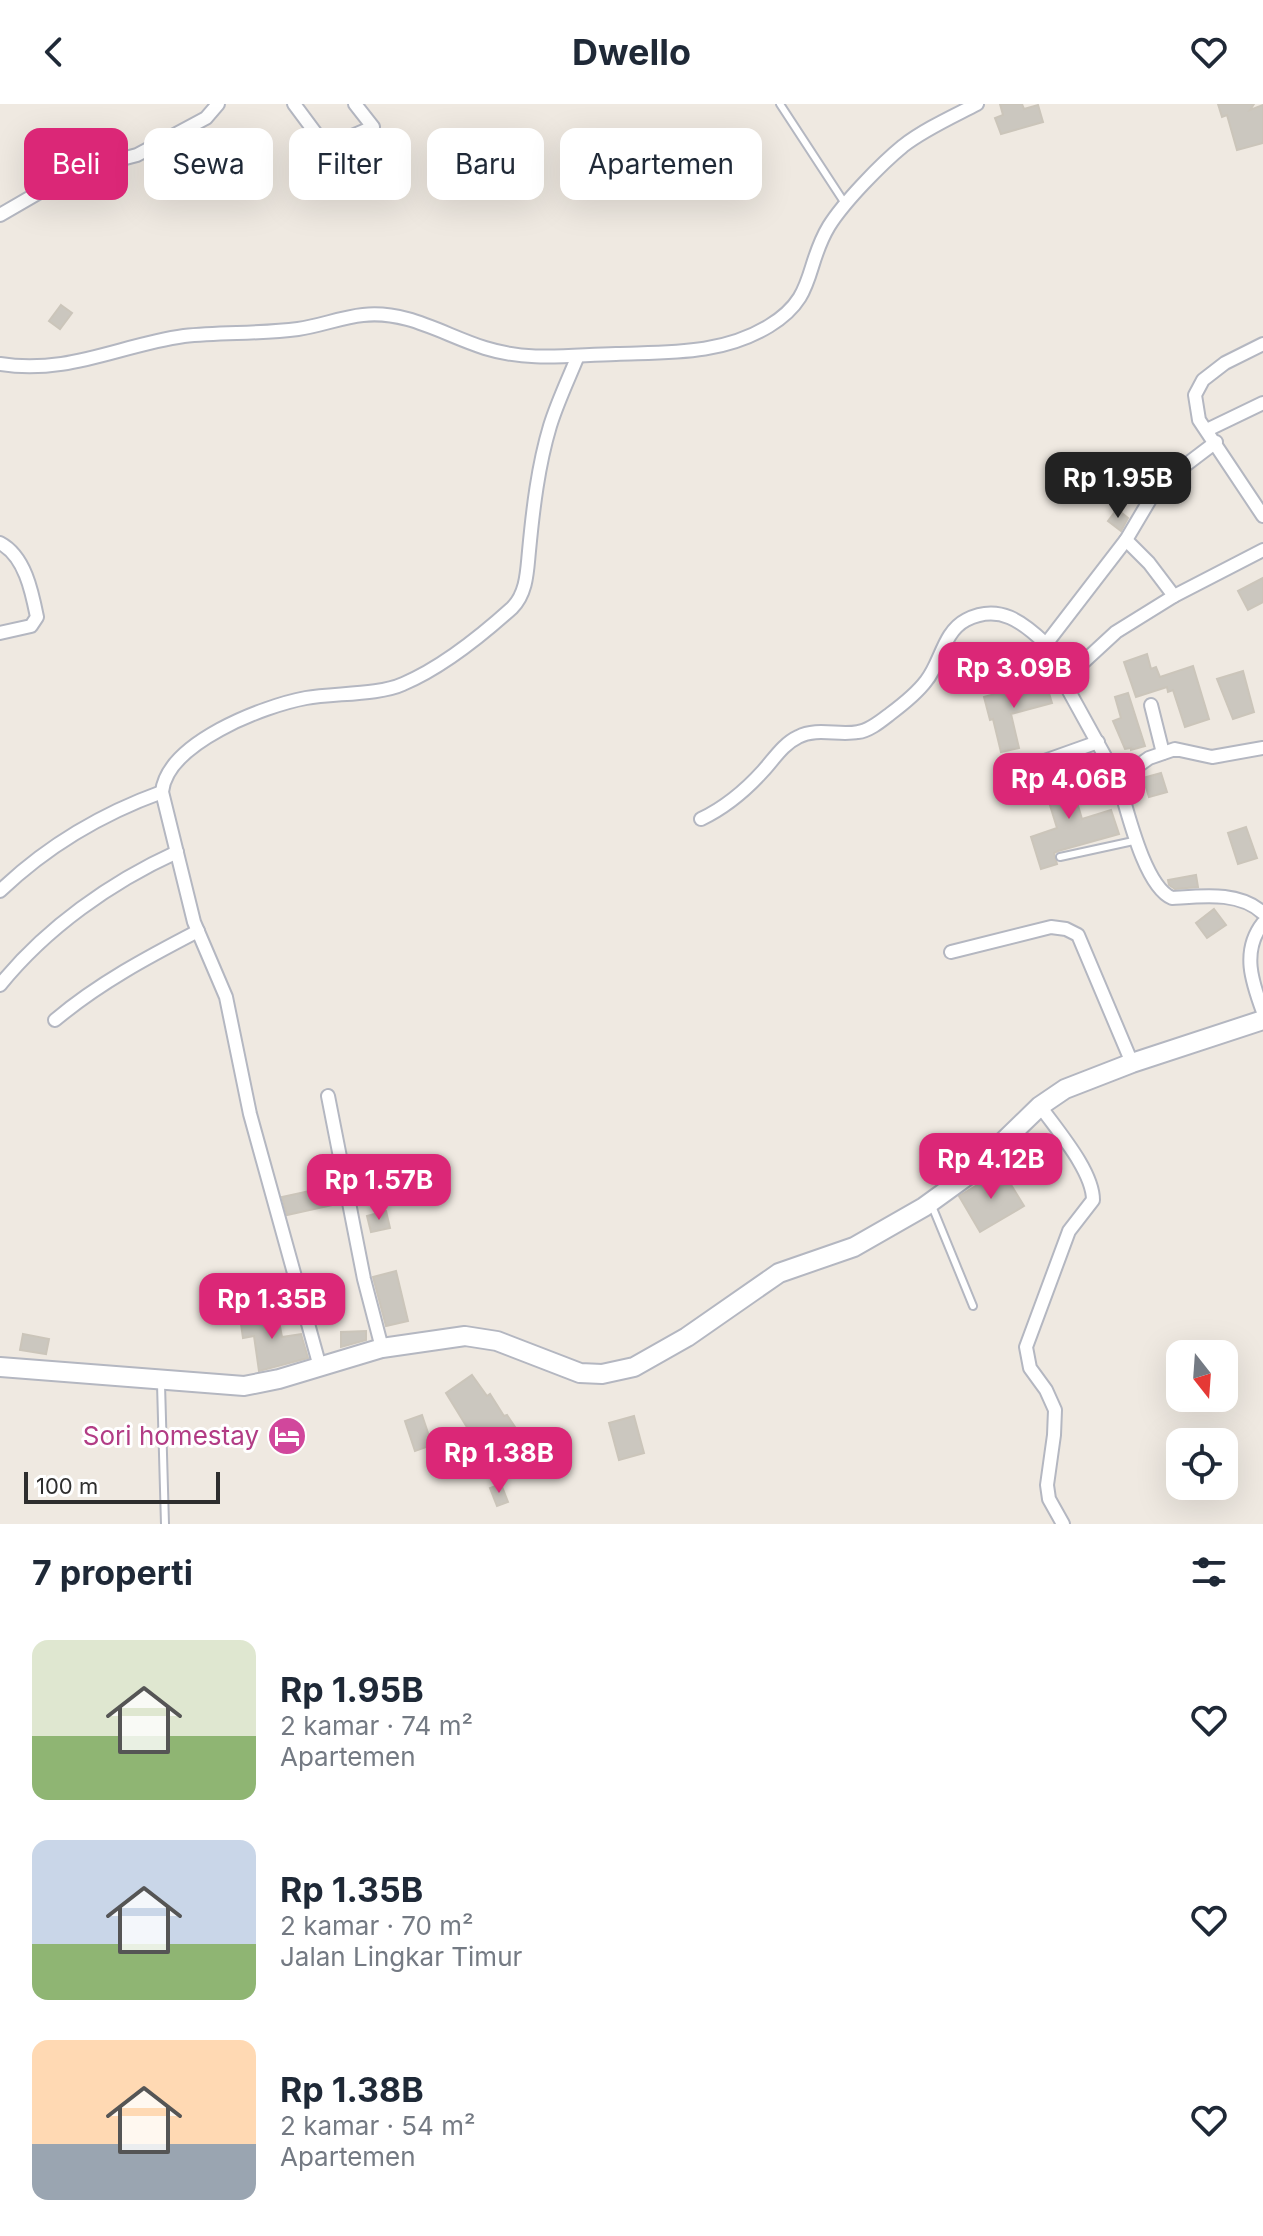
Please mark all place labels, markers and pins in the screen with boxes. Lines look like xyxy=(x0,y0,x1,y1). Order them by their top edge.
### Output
pin: Rp 1.95B xyxy=(1035,452,1201,520)
pin: Rp 3.09B xyxy=(931,642,1097,710)
pin: Rp 4.06B xyxy=(986,753,1152,821)
pin: Rp 4.12B xyxy=(908,1133,1074,1201)
pin: Rp 1.57B xyxy=(296,1154,462,1222)
pin: Rp 1.35B xyxy=(189,1273,355,1341)
hotel icon: Sori homestay xyxy=(266,1415,308,1457)
place label: Sori homestay xyxy=(83,1420,259,1451)
pin: Rp 1.38B xyxy=(416,1427,582,1495)

